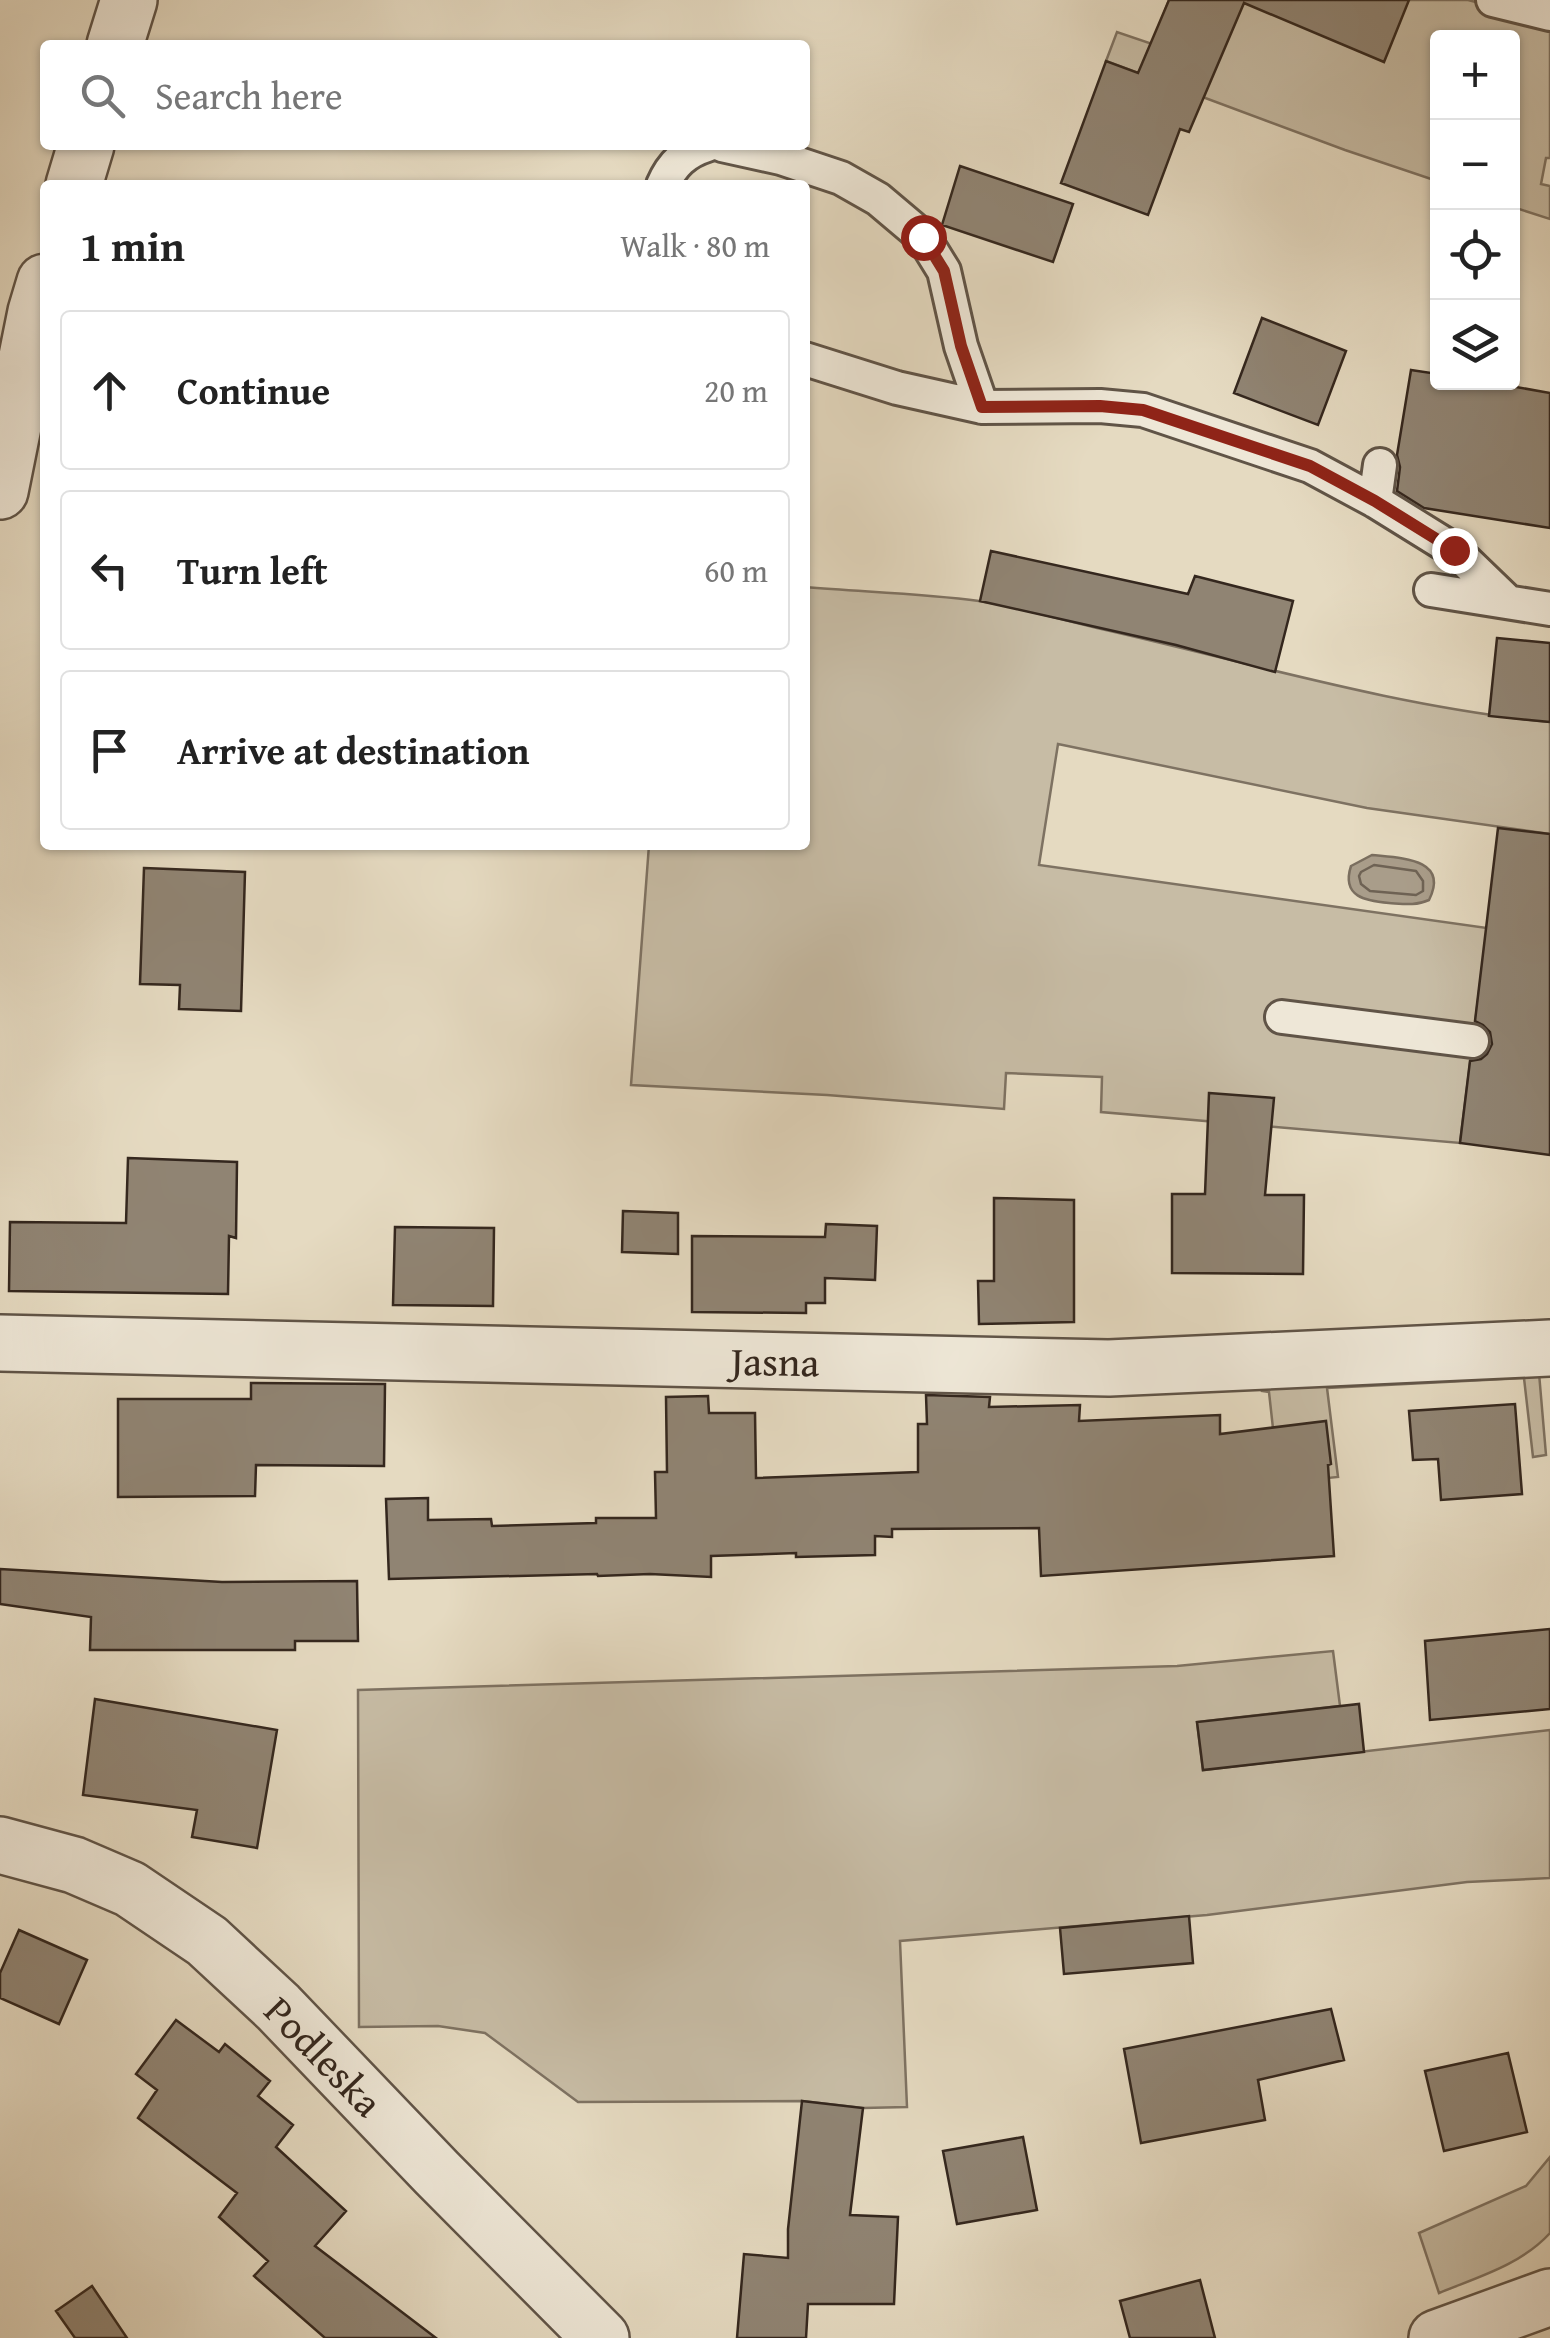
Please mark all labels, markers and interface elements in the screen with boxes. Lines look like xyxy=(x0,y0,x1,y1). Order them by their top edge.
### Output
map controls xyxy=(1430,30,1520,390)
button: + xyxy=(1430,30,1520,120)
search box xyxy=(40,40,810,150)
text: Search here xyxy=(155,67,343,123)
icon: search xyxy=(75,68,130,123)
button: − xyxy=(1430,120,1520,210)
button: locate xyxy=(1430,210,1520,300)
text: 1 min xyxy=(80,215,185,276)
route start xyxy=(901,215,947,261)
text: Walk · 80 m xyxy=(620,222,770,269)
button: layers xyxy=(1430,300,1520,390)
text: Continue xyxy=(177,362,330,418)
icon: ahead xyxy=(82,363,137,418)
text: 20 m xyxy=(704,367,768,414)
route end xyxy=(1432,528,1478,574)
text: Turn left xyxy=(177,542,328,598)
icon: left xyxy=(82,543,137,598)
text: 60 m xyxy=(704,547,768,594)
text: Arrive at destination xyxy=(177,722,530,778)
icon: arrive xyxy=(82,723,137,778)
street label: Jasna xyxy=(725,1331,820,1391)
street label: Podleska xyxy=(251,1982,397,2130)

